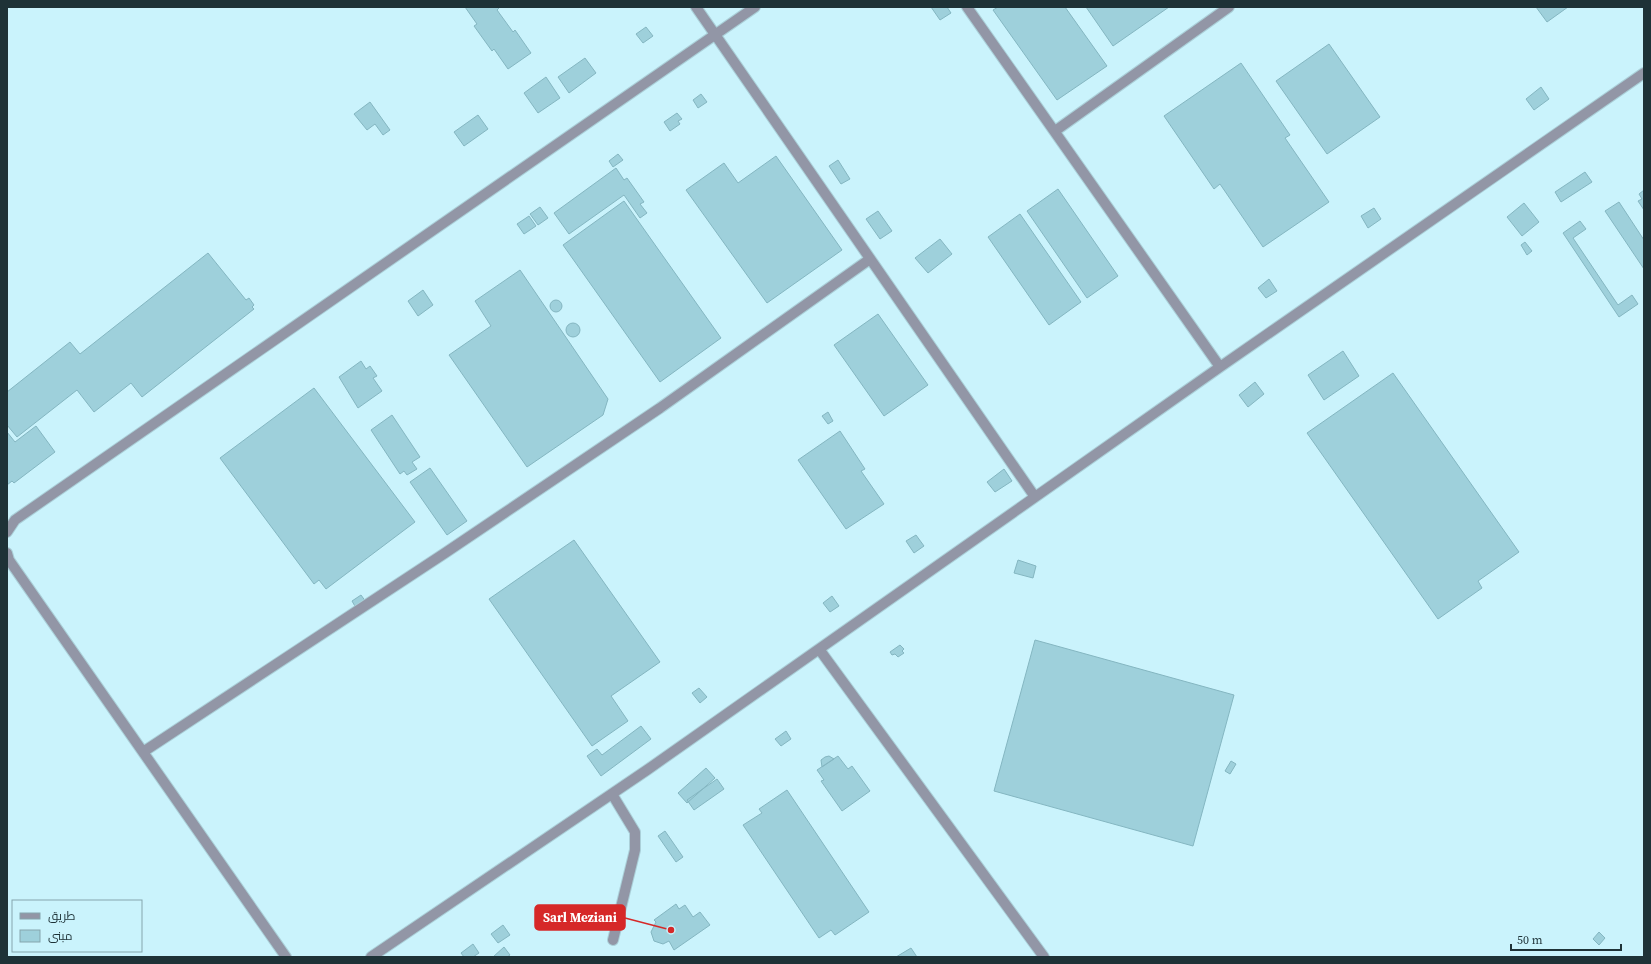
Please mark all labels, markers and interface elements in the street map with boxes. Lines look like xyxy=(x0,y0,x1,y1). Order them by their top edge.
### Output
legend xyxy=(12,900,142,952)
callout: Sarl Meziani xyxy=(535,905,625,930)
text: طريق xyxy=(48,908,76,924)
text: Sarl Meziani xyxy=(543,909,617,926)
scale bar xyxy=(1511,926,1621,952)
text: مبنى xyxy=(48,928,73,944)
text: 50 m xyxy=(1517,932,1543,948)

